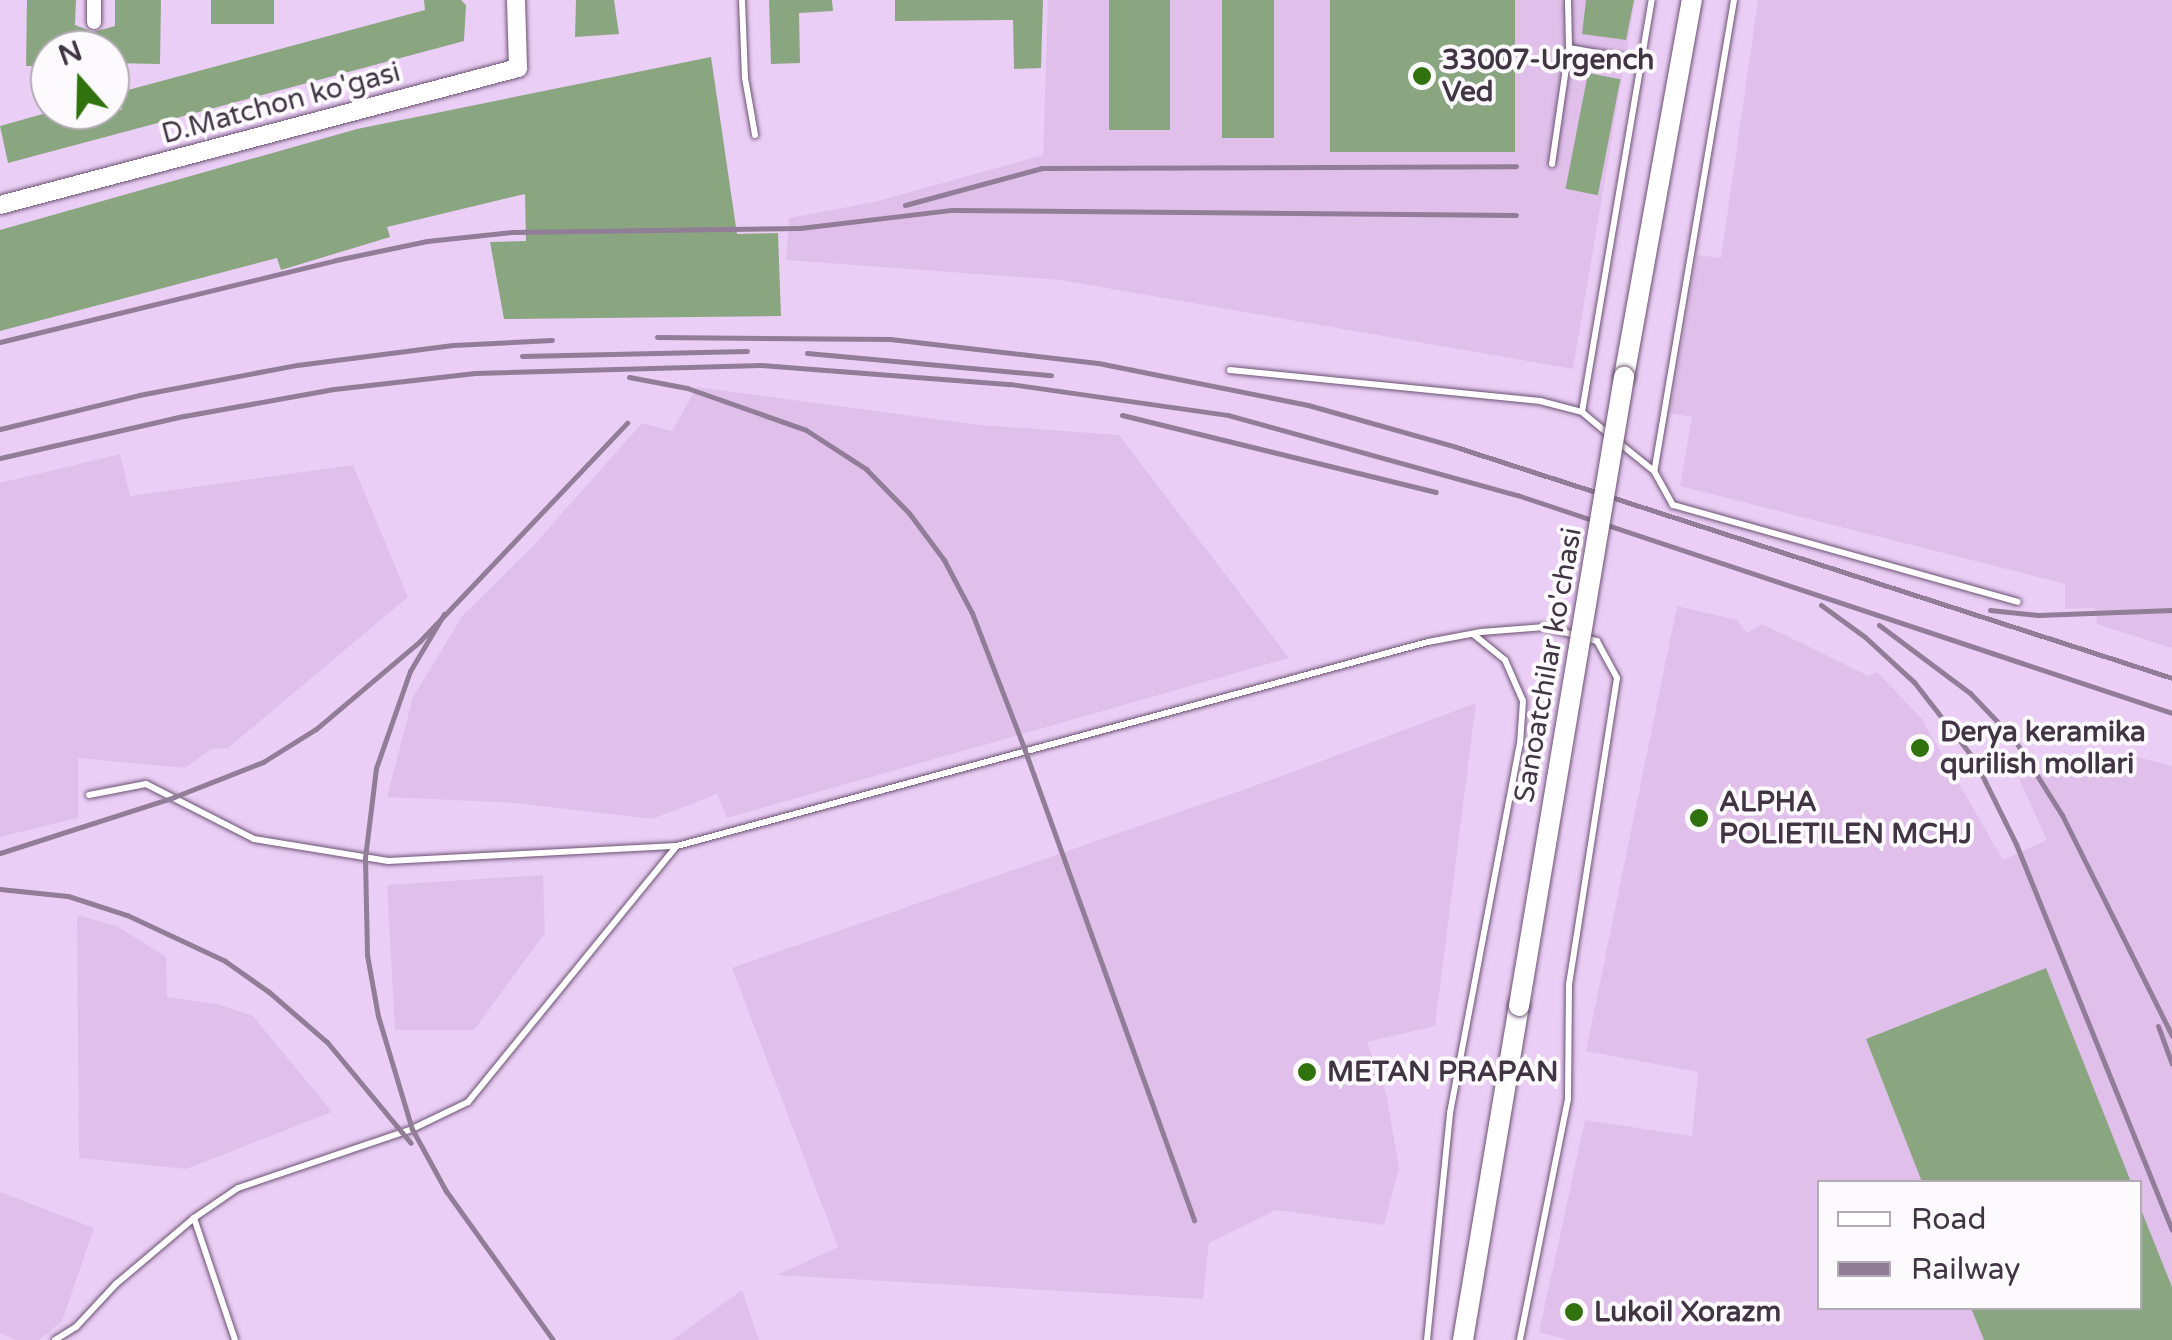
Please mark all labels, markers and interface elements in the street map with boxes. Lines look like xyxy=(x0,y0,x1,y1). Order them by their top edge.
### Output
north arrow xyxy=(30,30,130,130)
text: N xyxy=(54,34,87,74)
place label: 33007-Urgench Ved xyxy=(1442,43,1654,109)
street label: D.Matchon ko'gasi xyxy=(158,55,404,151)
marker: 33007-Urgench Ved xyxy=(1411,65,1433,87)
street label: Sanoatchilar ko'chasi xyxy=(1507,525,1589,805)
place label: Derya keramika qurilish mollari xyxy=(1940,715,2146,781)
marker: Derya keramika qurilish mollari xyxy=(1909,737,1931,759)
place label: ALPHA POLIETILEN MCHJ xyxy=(1719,785,1972,851)
marker: ALPHA POLIETILEN MCHJ xyxy=(1688,807,1710,829)
place label: METAN PRAPAN xyxy=(1327,1055,1558,1089)
marker: METAN PRAPAN xyxy=(1296,1061,1318,1083)
legend xyxy=(1817,1180,2142,1310)
text: Road xyxy=(1911,1201,1986,1238)
text: Railway xyxy=(1911,1251,2020,1288)
place label: Lukoil Xorazm xyxy=(1594,1295,1781,1329)
marker: Lukoil Xorazm xyxy=(1563,1301,1585,1323)

